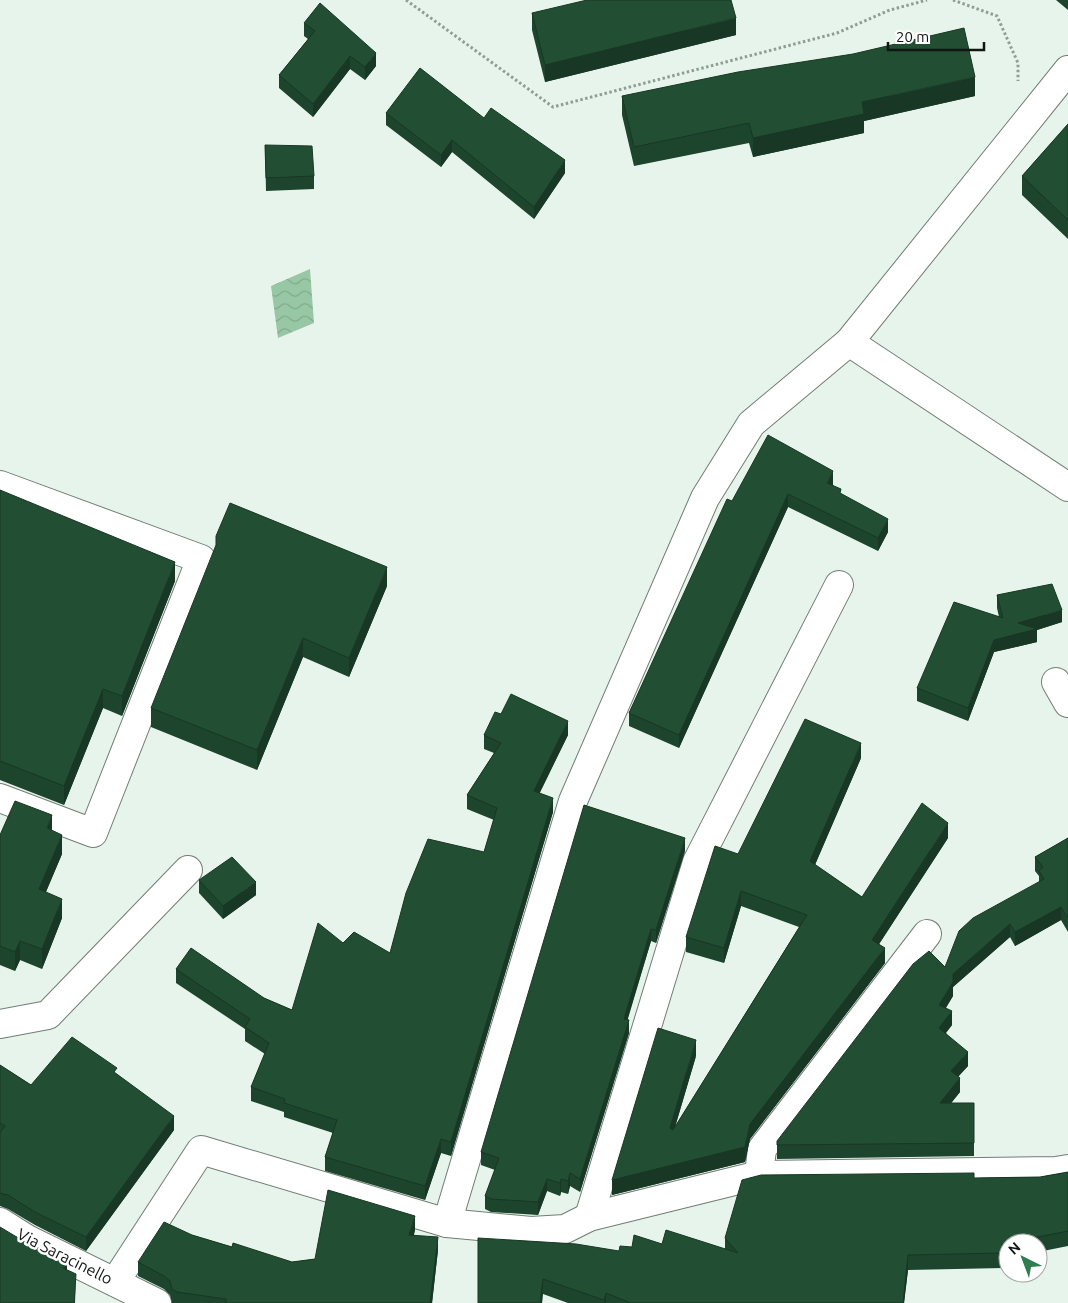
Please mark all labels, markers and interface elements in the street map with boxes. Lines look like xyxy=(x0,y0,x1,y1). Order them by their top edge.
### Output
scale bar xyxy=(888,20,984,52)
text: 20 m xyxy=(896,28,929,45)
street label: Via Saracinello xyxy=(14,1224,116,1288)
north arrow xyxy=(998,1233,1048,1283)
text: N xyxy=(1005,1239,1024,1258)

